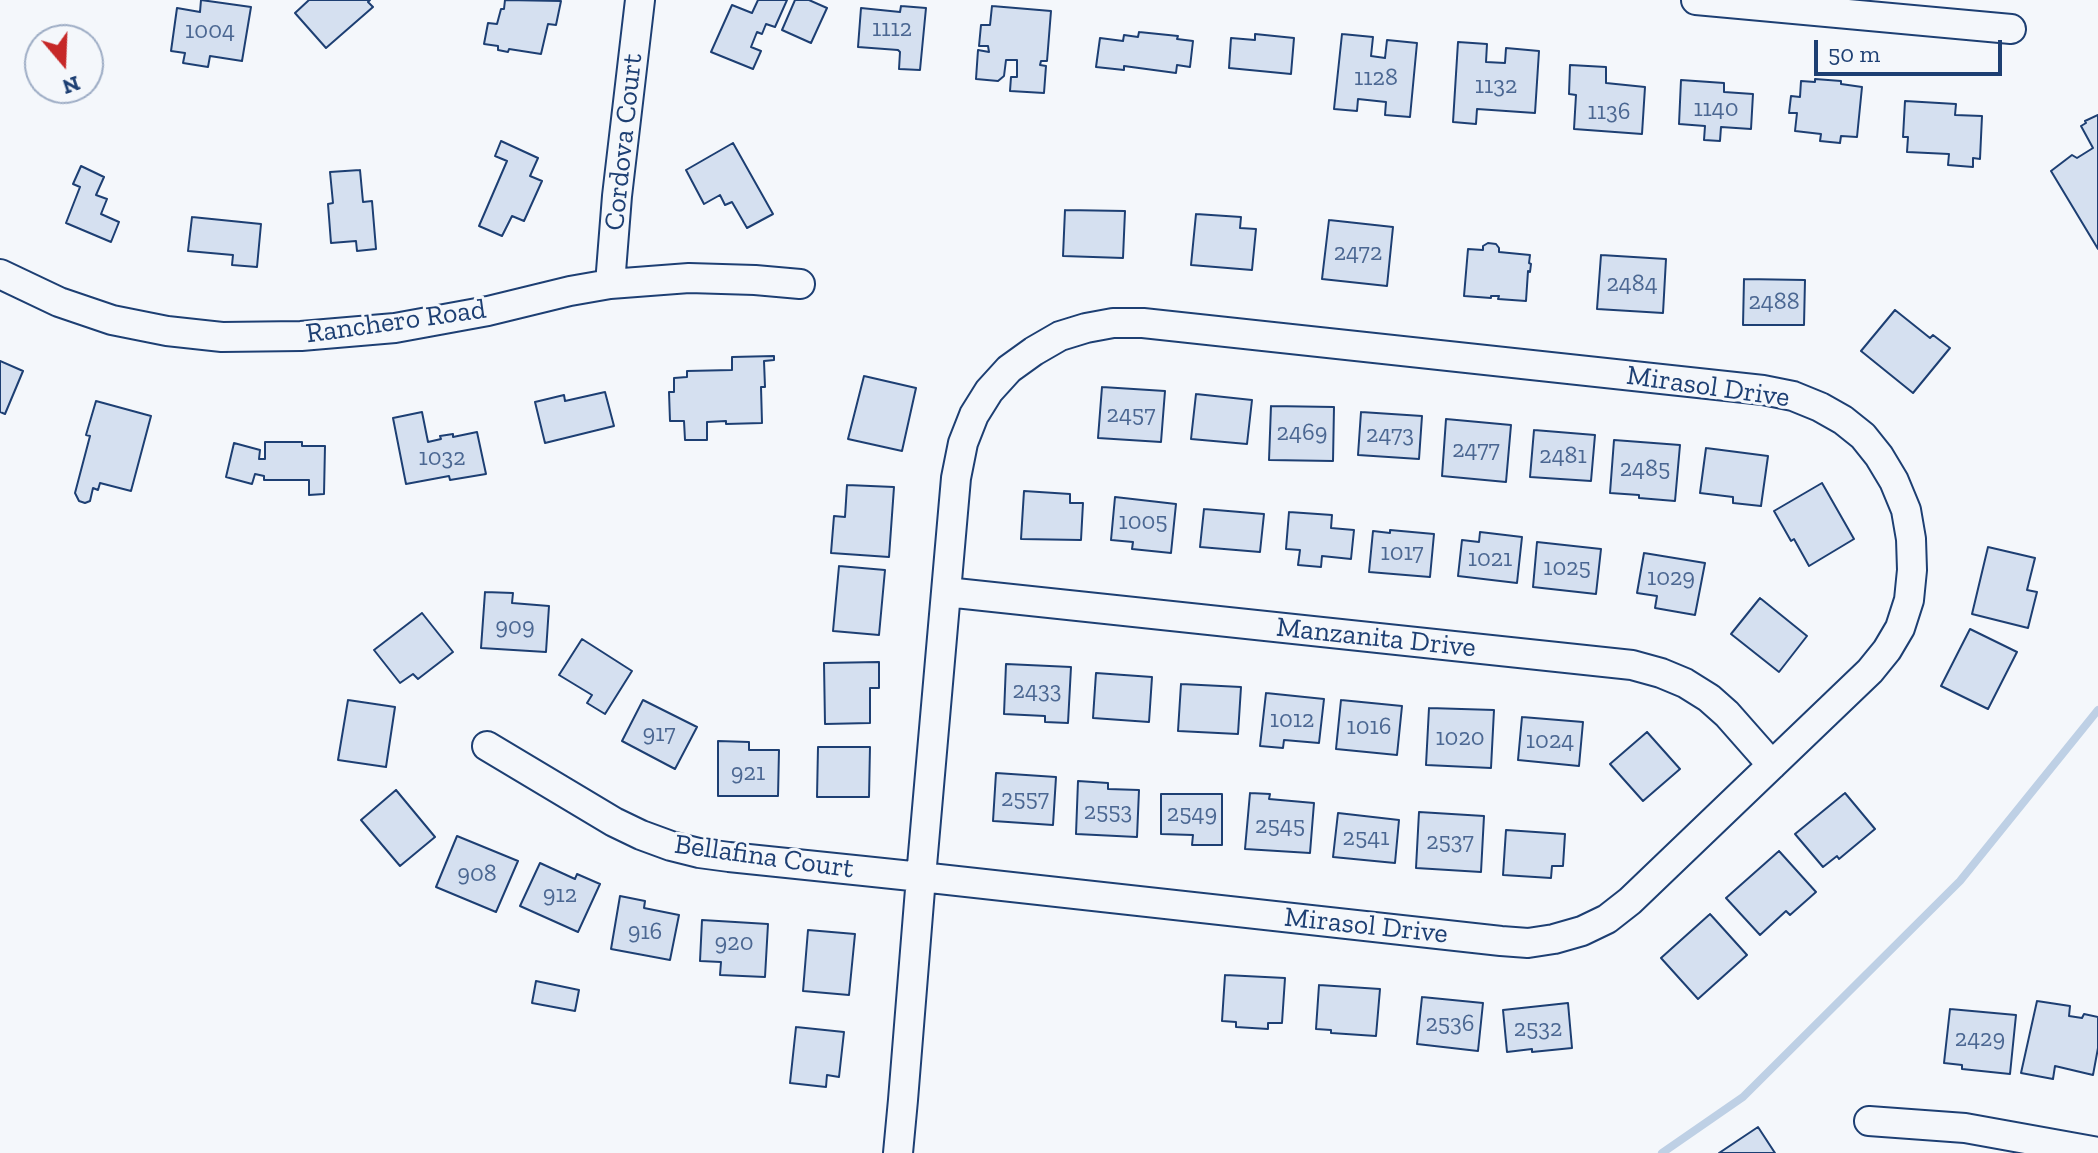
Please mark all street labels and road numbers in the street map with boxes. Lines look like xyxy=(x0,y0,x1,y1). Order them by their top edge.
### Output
street label: Cordova Court xyxy=(598,52,650,232)
street label: Ranchero Road xyxy=(304,293,488,351)
street label: Mirasol Drive xyxy=(1624,359,1792,415)
street label: Manzanita Drive xyxy=(1275,611,1477,665)
street label: Bellafina Court xyxy=(672,828,856,886)
street label: Mirasol Drive xyxy=(1283,901,1449,951)

